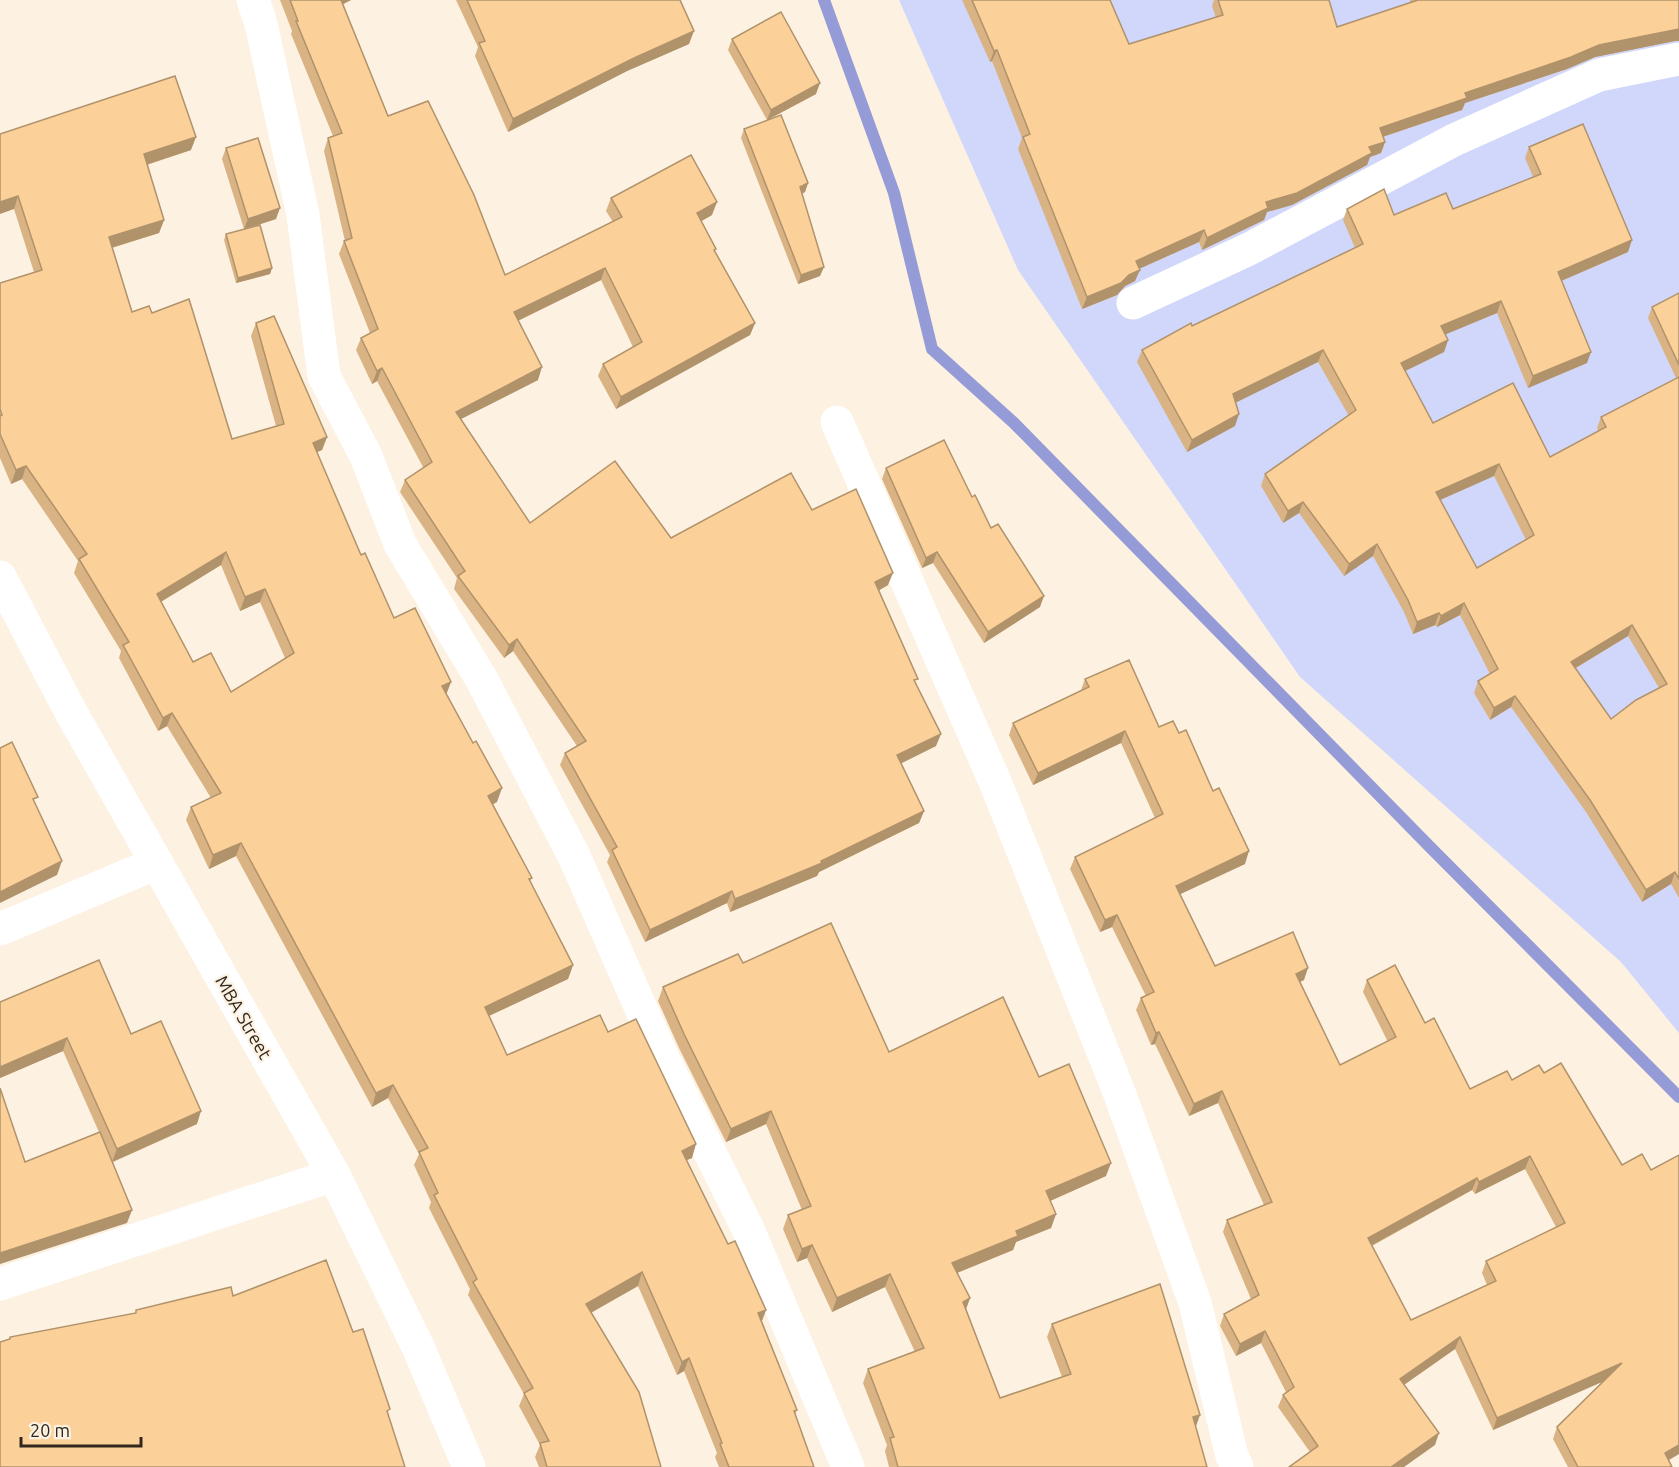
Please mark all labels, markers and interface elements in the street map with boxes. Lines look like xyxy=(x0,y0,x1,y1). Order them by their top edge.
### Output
street label: MBA Street xyxy=(212,972,276,1062)
scale bar xyxy=(21,1410,141,1448)
text: 20 m xyxy=(30,1420,70,1440)

